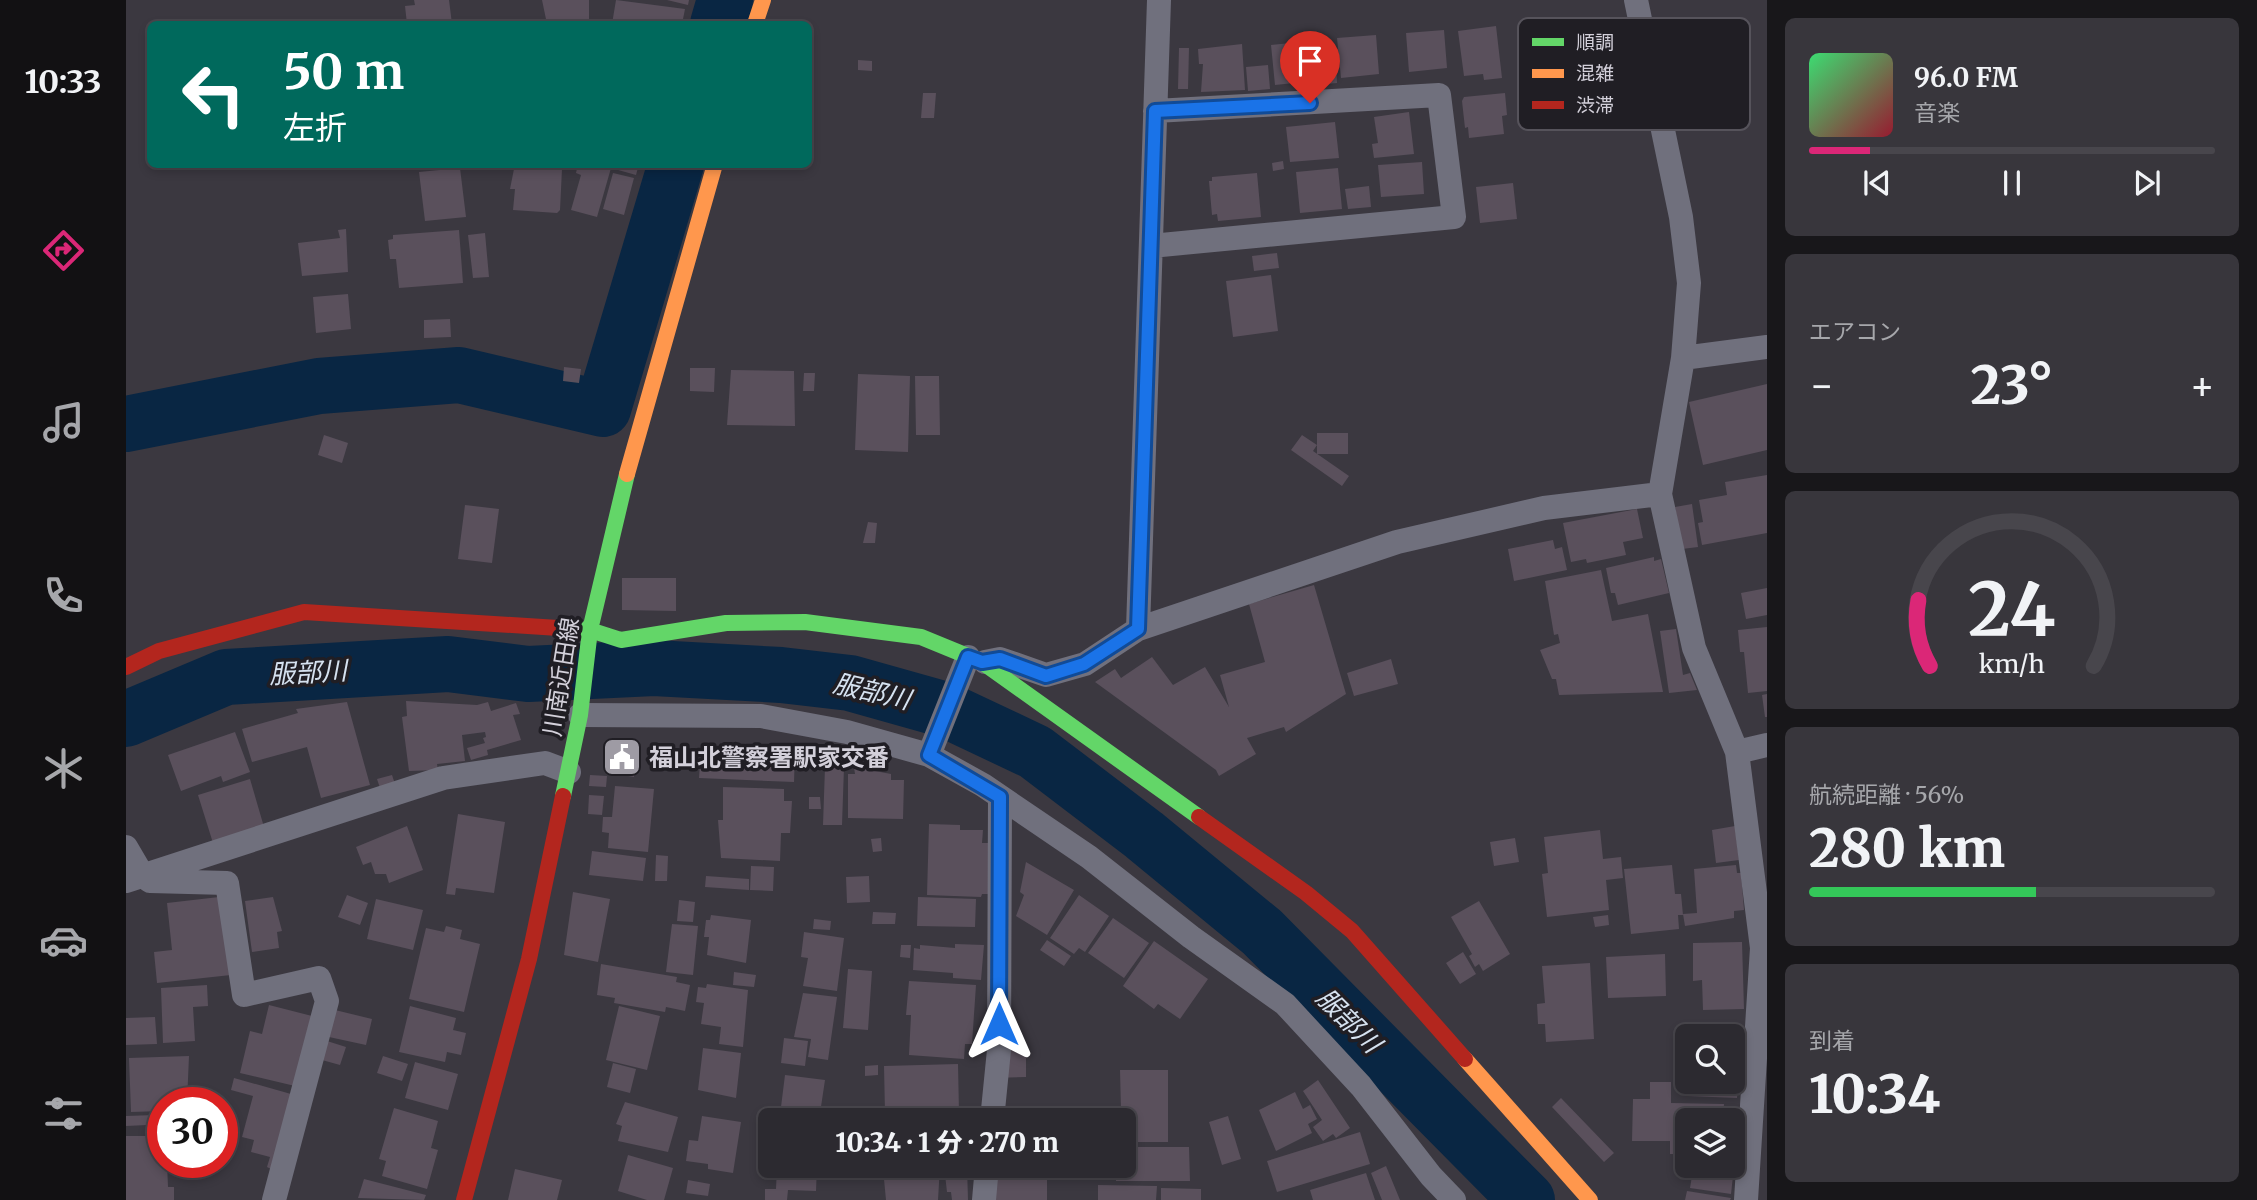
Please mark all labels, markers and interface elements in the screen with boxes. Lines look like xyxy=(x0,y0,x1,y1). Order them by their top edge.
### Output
legend xyxy=(1518,18,1750,130)
text: 順調 xyxy=(1576,30,1614,54)
pin xyxy=(1280,31,1340,103)
text: 50 m xyxy=(283,41,404,102)
icon: arrive xyxy=(1291,42,1329,80)
icon: left xyxy=(168,49,259,140)
text: 混雑 xyxy=(1576,61,1614,85)
text: 96.0 FM xyxy=(1914,61,2018,94)
text: 10:33 xyxy=(24,62,102,102)
text: 渋滞 xyxy=(1576,93,1614,117)
text: 音楽 xyxy=(1914,98,1960,127)
text: 左折 xyxy=(283,108,347,148)
icon: previous xyxy=(1858,164,1896,202)
icon: pause xyxy=(1993,164,2031,202)
icon: next xyxy=(2128,164,2166,202)
icon: directions xyxy=(39,226,88,275)
text: エアコン xyxy=(1809,317,1901,346)
text: 23° xyxy=(1971,353,2054,418)
text: − xyxy=(1809,362,1834,409)
text: + xyxy=(2190,362,2215,409)
icon: music xyxy=(39,398,88,447)
text: 24 xyxy=(1968,564,2056,656)
icon: phone xyxy=(39,571,88,620)
street label: 川南近田線 xyxy=(536,615,586,739)
text: km/h xyxy=(1979,648,2045,680)
water label: 服部川 xyxy=(268,653,351,691)
water label: 服部川 xyxy=(830,666,917,717)
public building icon: 福山北警察署駅家交番 xyxy=(601,736,643,778)
place label: 福山北警察署駅家交番 xyxy=(649,742,889,773)
icon: climate xyxy=(39,744,88,793)
text: 航続距離 · 56% xyxy=(1809,780,1964,809)
text: 280 km xyxy=(1809,816,2005,881)
icon: car xyxy=(39,916,88,965)
water label: 服部川 xyxy=(1310,981,1390,1061)
position arrow xyxy=(962,987,1036,1061)
map controls xyxy=(1675,1024,1745,1178)
button: search xyxy=(1675,1024,1745,1094)
text: 到着 xyxy=(1809,1026,1855,1055)
text: 10:34 xyxy=(1809,1062,1940,1127)
speed limit sign: 30 xyxy=(147,1087,238,1178)
icon: filters xyxy=(39,1089,88,1138)
button: layers xyxy=(1675,1108,1745,1178)
text: 10:34 · 1 分 · 270 m xyxy=(835,1126,1059,1159)

